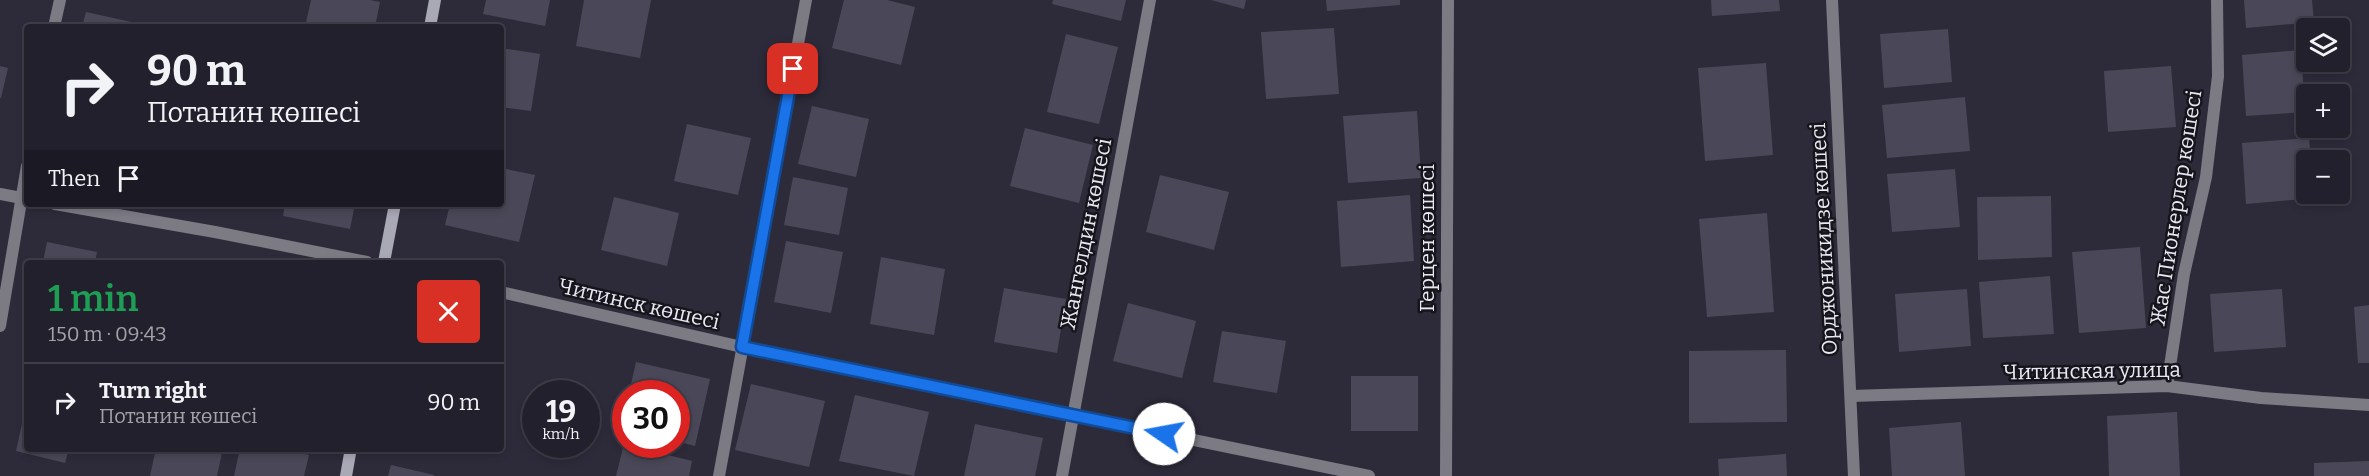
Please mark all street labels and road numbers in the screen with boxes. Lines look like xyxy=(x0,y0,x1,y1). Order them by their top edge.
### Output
street label: Жас Пионерлер көшесі xyxy=(2145,88,2207,328)
street label: Орджоникидзе көшесі xyxy=(1805,122,1843,356)
street label: Жангелдин көшесі xyxy=(1055,136,1117,332)
street label: Герцен көшесі xyxy=(1414,164,1440,312)
street label: Читинск көшесі xyxy=(556,273,722,335)
street label: Читинская улица xyxy=(2003,356,2182,386)

